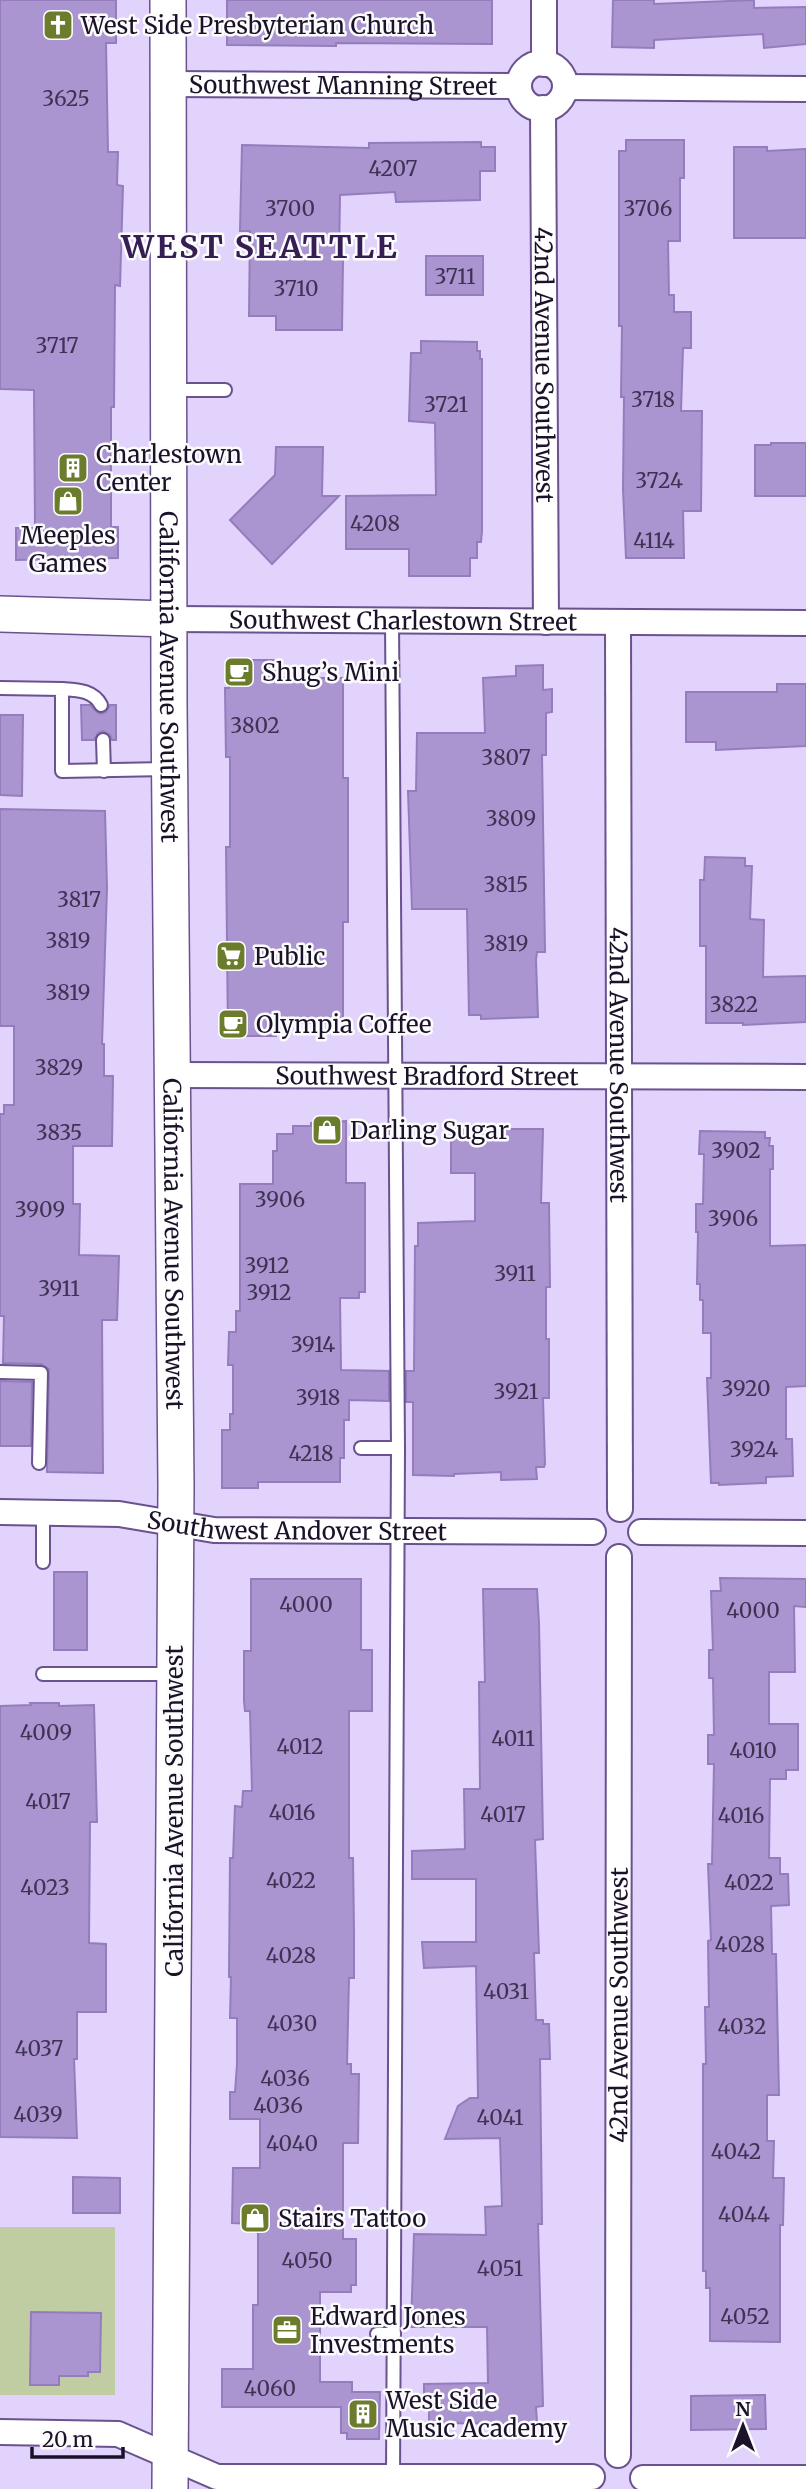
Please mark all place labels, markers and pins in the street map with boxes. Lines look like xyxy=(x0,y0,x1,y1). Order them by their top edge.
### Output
church icon: West Side Presbyterian Church xyxy=(41,8,75,42)
place label: West Side Presbyterian Church xyxy=(80,10,434,41)
place label: Charlestown Center xyxy=(96,439,242,498)
building icon: Charlestown Center xyxy=(56,451,90,485)
shop icon: Meeples Games xyxy=(51,484,85,518)
place label: Meeples Games xyxy=(20,520,116,579)
cafe icon: Shug’s Mini xyxy=(222,655,256,689)
place label: Shug’s Mini xyxy=(262,657,399,688)
supermarket icon: Public xyxy=(214,939,248,973)
place label: Public xyxy=(254,941,325,972)
cafe icon: Olympia Coffee xyxy=(216,1007,250,1041)
place label: Olympia Coffee xyxy=(256,1009,431,1040)
shop icon: Darling Sugar xyxy=(310,1113,344,1147)
place label: Darling Sugar xyxy=(350,1115,509,1146)
shop icon: Stairs Tattoo xyxy=(238,2201,272,2235)
place label: Stairs Tattoo xyxy=(278,2203,426,2234)
place label: Edward Jones Investments xyxy=(310,2301,466,2360)
office icon: Edward Jones Investments xyxy=(270,2313,304,2347)
place label: West Side Music Academy xyxy=(385,2385,567,2444)
building icon: West Side Music Academy xyxy=(346,2397,380,2431)

